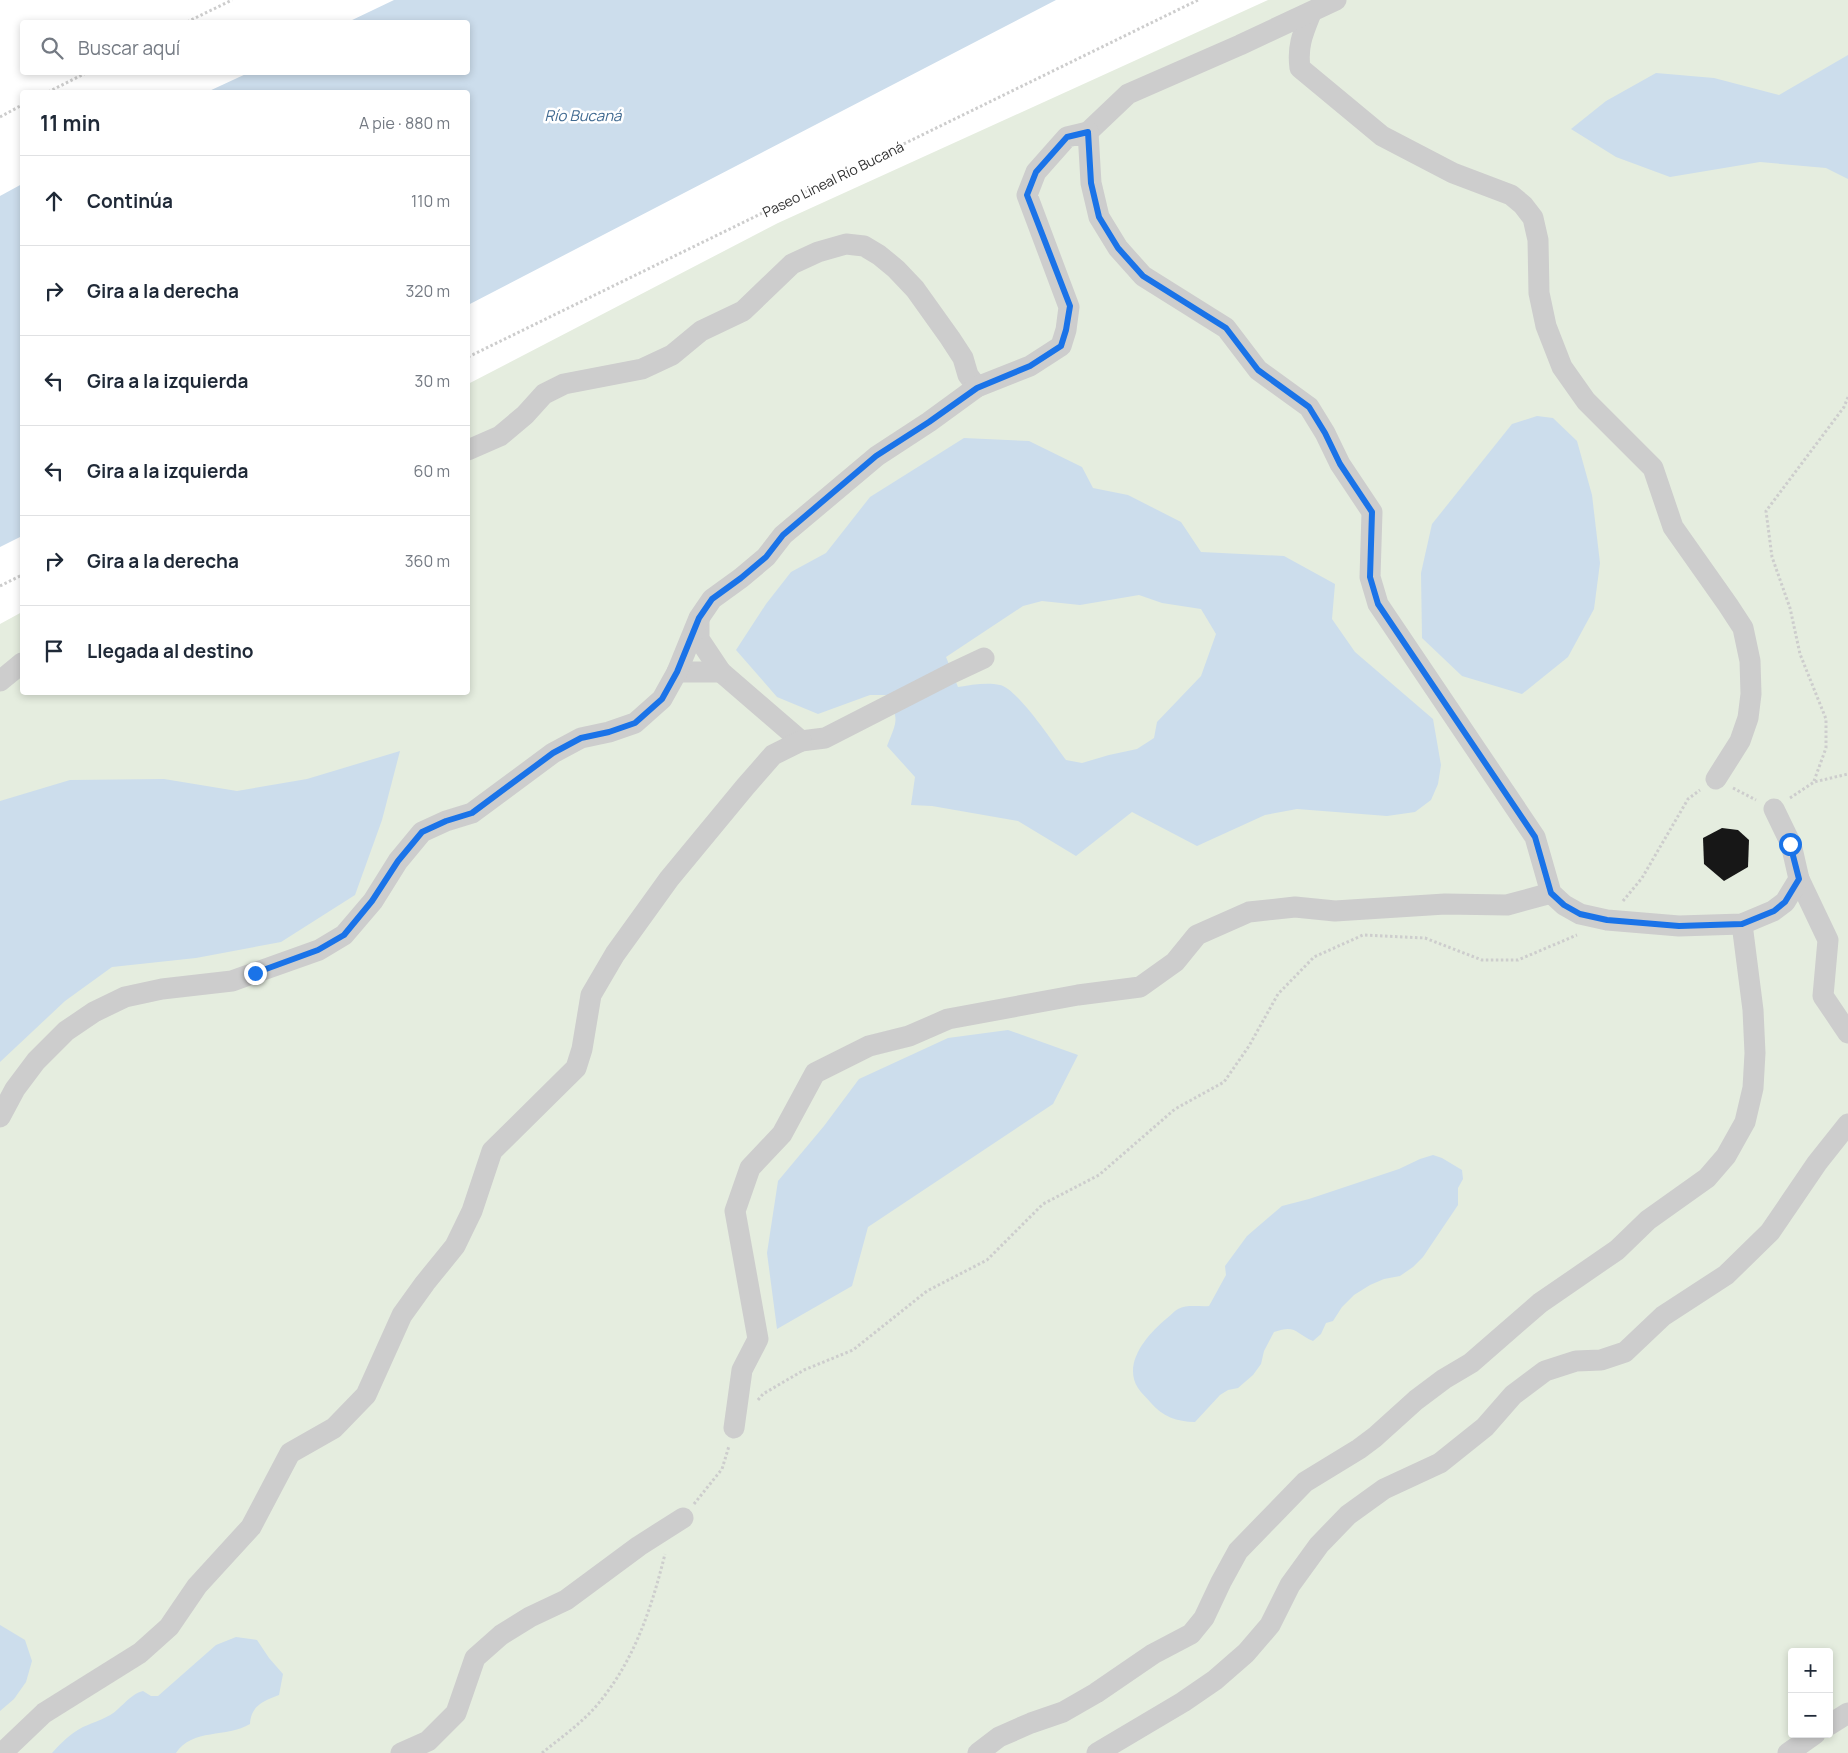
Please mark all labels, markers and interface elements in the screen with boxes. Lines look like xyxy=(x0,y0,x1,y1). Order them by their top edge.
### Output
search box xyxy=(20,20,470,75)
icon: search xyxy=(38,34,66,62)
text: Buscar aquí xyxy=(78,35,180,61)
water label: Río Bucaná xyxy=(545,105,622,126)
text: 11 min xyxy=(40,109,101,137)
text: A pie · 880 m xyxy=(359,112,450,134)
street label: Paseo Lineal Río Bucaná xyxy=(759,137,907,221)
icon: ahead xyxy=(40,187,68,215)
text: Continúa xyxy=(87,188,173,214)
text: 110 m xyxy=(411,190,450,212)
icon: right xyxy=(40,277,68,305)
text: Gira a la derecha xyxy=(87,278,239,304)
text: 320 m xyxy=(406,280,450,302)
icon: left xyxy=(40,367,68,395)
text: Gira a la izquierda xyxy=(87,368,248,394)
text: 30 m xyxy=(415,370,450,392)
icon: left xyxy=(40,457,68,485)
text: Gira a la izquierda xyxy=(87,458,248,484)
text: 60 m xyxy=(414,460,450,482)
icon: right xyxy=(40,547,68,575)
text: Gira a la derecha xyxy=(87,548,239,574)
text: 360 m xyxy=(405,550,450,572)
icon: arrive xyxy=(40,637,68,665)
text: Llegada al destino xyxy=(87,638,254,664)
route start xyxy=(1779,833,1802,856)
route end xyxy=(244,962,267,985)
map controls xyxy=(1788,1648,1833,1738)
button: + xyxy=(1788,1648,1833,1693)
button: − xyxy=(1788,1693,1833,1738)

